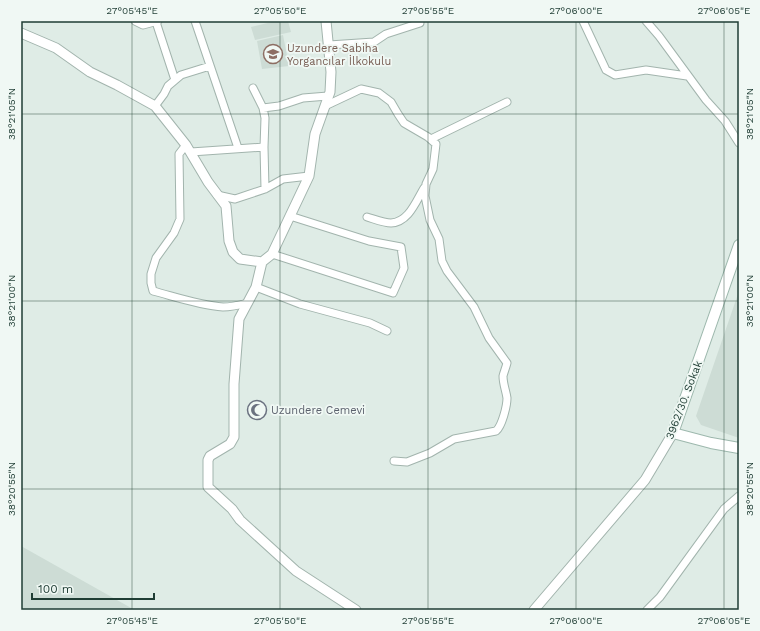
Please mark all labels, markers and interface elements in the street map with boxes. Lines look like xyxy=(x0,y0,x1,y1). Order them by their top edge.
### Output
text: 27°05'45"E xyxy=(106,5,158,16)
text: 27°05'50"E xyxy=(254,5,306,16)
text: 27°05'55"E xyxy=(402,5,454,16)
text: 27°06'00"E xyxy=(549,5,603,16)
text: 27°06'05"E xyxy=(698,5,750,16)
place label: Uzundere Sabiha Yorgancılar İlkokulu xyxy=(287,42,391,68)
school or university icon: Uzundere Sabiha Yorgancılar İlkokulu xyxy=(262,43,284,65)
text: 38°21'05"N xyxy=(6,88,17,140)
text: 38°21'05"N xyxy=(744,88,755,140)
text: 38°21'00"N xyxy=(6,275,17,327)
text: 38°21'00"N xyxy=(744,275,755,327)
street label: 3962/30. Sokak xyxy=(663,359,705,441)
mosque icon: Uzundere Cemevi xyxy=(246,399,268,421)
place label: Uzundere Cemevi xyxy=(271,404,365,417)
text: 38°20'55"N xyxy=(6,462,17,516)
text: 38°20'55"N xyxy=(744,462,755,516)
scale bar xyxy=(32,575,154,601)
text: 100 m xyxy=(38,582,73,596)
text: 27°05'45"E xyxy=(106,615,158,626)
text: 27°05'50"E xyxy=(254,615,306,626)
text: 27°05'55"E xyxy=(402,615,454,626)
text: 27°06'00"E xyxy=(549,615,603,626)
text: 27°06'05"E xyxy=(698,615,750,626)

